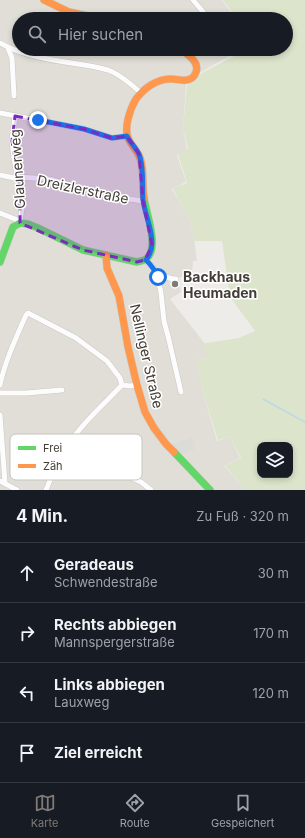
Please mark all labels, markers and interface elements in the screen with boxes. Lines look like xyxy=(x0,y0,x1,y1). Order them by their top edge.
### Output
search box xyxy=(12,12,293,56)
icon: search xyxy=(26,23,48,45)
text: Hier suchen xyxy=(58,25,143,44)
route end xyxy=(29,111,47,129)
street label: Glaunerweg xyxy=(6,129,28,209)
street label: Dreizlerstraße xyxy=(36,171,130,207)
route start xyxy=(149,268,167,286)
place label: Backhaus Heumaden xyxy=(183,268,257,301)
marker: Backhaus Heumaden xyxy=(170,279,180,289)
street label: Nellinger Straße xyxy=(127,302,167,410)
legend xyxy=(10,434,142,480)
text: Frei xyxy=(43,441,62,455)
map controls xyxy=(257,442,293,478)
button: layers xyxy=(257,442,293,478)
text: Zäh xyxy=(43,459,63,473)
text: 4 Min. xyxy=(16,506,68,526)
text: Zu Fuß · 320 m xyxy=(196,508,289,524)
text: Geradeaus xyxy=(54,555,134,574)
icon: ahead xyxy=(16,562,38,584)
text: 30 m xyxy=(258,565,289,581)
text: Schwendestraße xyxy=(54,574,158,590)
text: Rechts abbiegen xyxy=(54,615,176,634)
icon: right xyxy=(16,622,38,644)
text: 170 m xyxy=(253,625,289,641)
text: Mannspergerstraße xyxy=(54,634,175,650)
text: Links abbiegen xyxy=(54,675,165,694)
icon: left xyxy=(16,682,38,704)
text: 120 m xyxy=(253,685,289,701)
text: Lauxweg xyxy=(54,694,109,710)
icon: arrive xyxy=(16,742,38,764)
text: Ziel erreicht xyxy=(54,743,142,762)
tab: Karte xyxy=(31,792,58,830)
tab: Route xyxy=(120,792,150,830)
tab: Gespeichert xyxy=(211,792,274,830)

